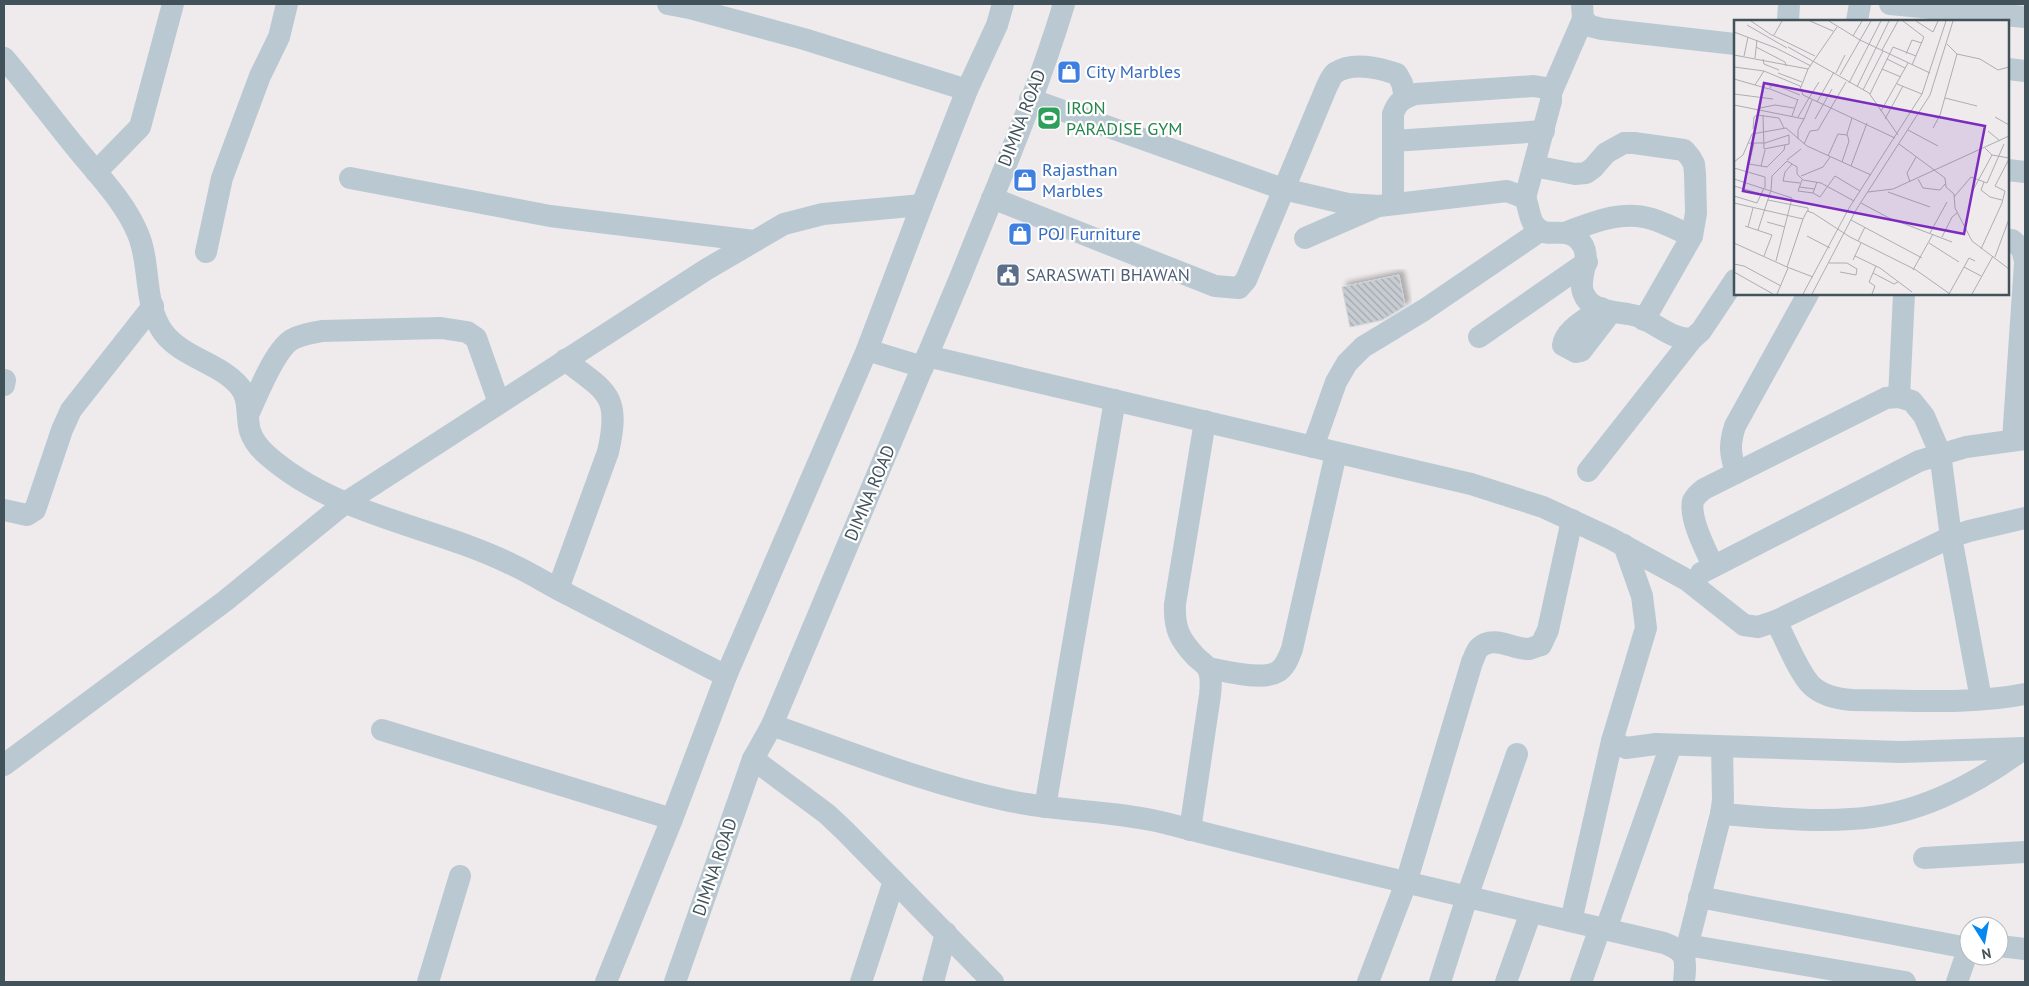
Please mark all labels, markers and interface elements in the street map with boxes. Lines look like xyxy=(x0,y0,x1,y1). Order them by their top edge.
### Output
inset map xyxy=(1734,20,2009,295)
shop icon: City Marbles xyxy=(1056,59,1082,85)
place label: City Marbles xyxy=(1086,60,1181,83)
street label: DIMNA ROAD xyxy=(993,66,1051,170)
place label: IRON PARADISE GYM xyxy=(1066,96,1183,140)
sports icon: IRON PARADISE GYM xyxy=(1036,105,1062,131)
place label: Rajasthan Marbles xyxy=(1042,158,1118,202)
shop icon: Rajasthan Marbles xyxy=(1012,167,1038,193)
shop icon: POJ Furniture xyxy=(1007,221,1033,247)
place label: POJ Furniture xyxy=(1038,222,1141,245)
public building icon: SARASWATI BHAWAN xyxy=(995,262,1021,288)
place label: SARASWATI BHAWAN xyxy=(1026,263,1190,286)
street label: DIMNA ROAD xyxy=(839,441,900,544)
street label: DIMNA ROAD xyxy=(687,815,742,919)
north arrow xyxy=(1959,916,2009,966)
text: N xyxy=(1980,944,1993,963)

